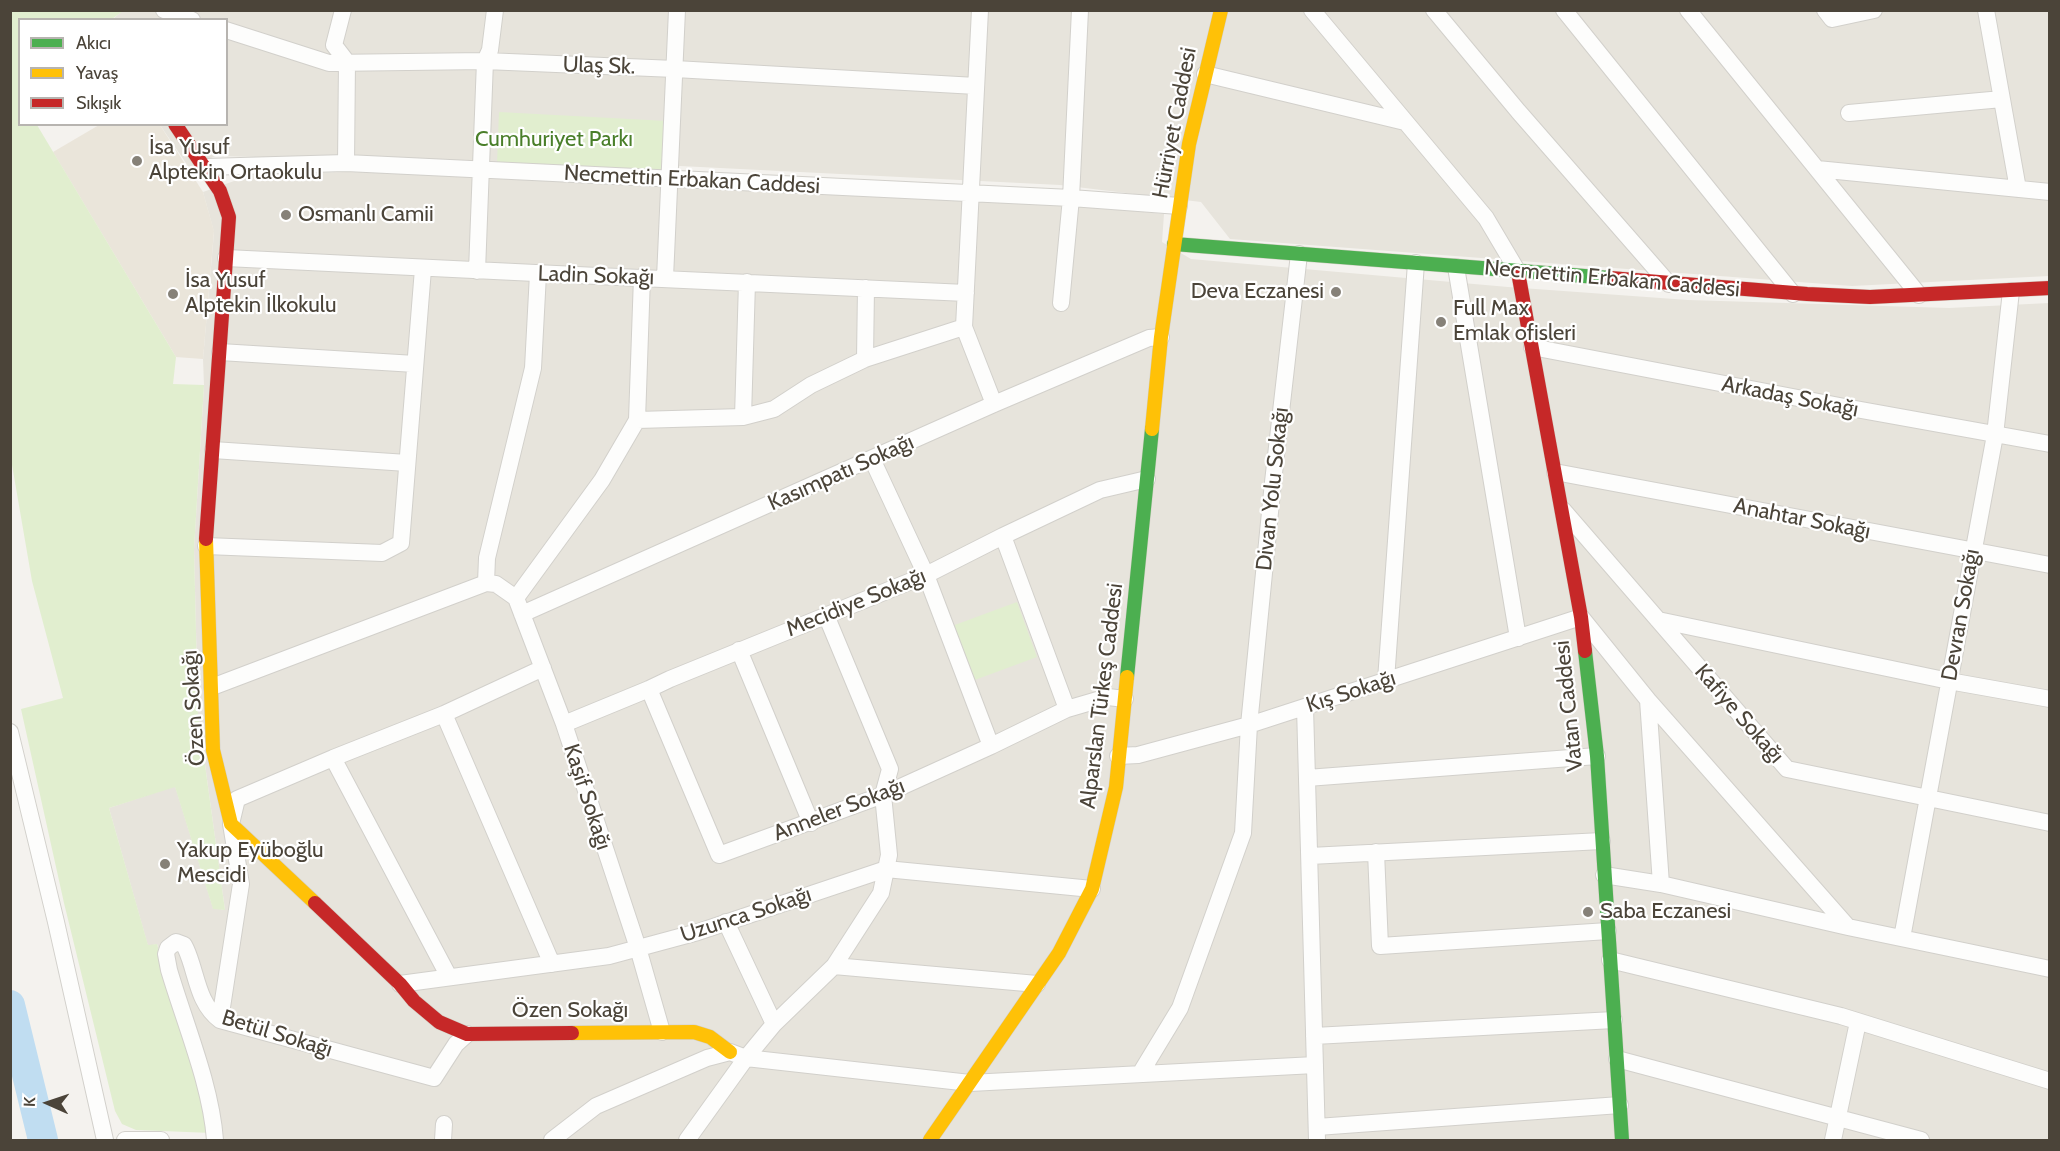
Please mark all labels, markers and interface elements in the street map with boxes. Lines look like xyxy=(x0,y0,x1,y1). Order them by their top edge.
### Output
legend xyxy=(18,18,228,126)
text: Akıcı xyxy=(76,32,111,54)
street label: Hürriyet Caddesi xyxy=(1147,45,1203,201)
street label: Ulaş Sk. xyxy=(562,52,636,80)
text: Yavaş xyxy=(76,62,118,84)
text: Sıkışık xyxy=(76,92,121,114)
park label: Cumhuriyet Parkı xyxy=(475,127,633,153)
place label: İsa Yusuf Alptekin Ortaokulu xyxy=(149,135,322,186)
marker: İsa Yusuf Alptekin Ortaokulu xyxy=(130,154,144,168)
street label: Necmettin Erbakan Caddesi xyxy=(563,160,821,200)
place label: Osmanlı Camii xyxy=(298,202,434,228)
marker: Osmanlı Camii xyxy=(279,208,293,222)
street label: Necmettin Erbakan Caddesi xyxy=(1483,255,1741,303)
street label: Ladin Sokağı xyxy=(537,261,655,291)
place label: İsa Yusuf Alptekin İlkokulu xyxy=(185,268,336,320)
place label: Deva Eczanesi xyxy=(1191,279,1324,305)
marker: Deva Eczanesi xyxy=(1329,285,1343,299)
marker: İsa Yusuf Alptekin İlkokulu xyxy=(166,287,180,301)
place label: Full Max Emlak ofisleri xyxy=(1453,296,1576,348)
marker: Full Max Emlak ofisleri xyxy=(1434,315,1448,329)
street label: Arkadaş Sokağı xyxy=(1719,371,1861,423)
street label: Divan Yolu Sokağı xyxy=(1251,406,1295,572)
street label: Kasımpatı Sokağı xyxy=(764,429,918,517)
street label: Anahtar Sokağı xyxy=(1731,493,1873,545)
street label: Devran Sokağı xyxy=(1936,547,1986,683)
street label: Mecidiye Sokağı xyxy=(782,563,930,643)
street label: Alparslan Türkeş Caddesi xyxy=(1075,582,1129,810)
street label: Vatan Caddesi xyxy=(1549,639,1589,773)
street label: Özen Sokağı xyxy=(177,649,211,767)
street label: Kafiye Sokağı xyxy=(1689,659,1789,769)
street label: Kış Sokağı xyxy=(1303,665,1399,719)
street label: Kaşif Sokağı xyxy=(557,741,617,853)
street label: Anneler Sokağı xyxy=(770,773,908,847)
place label: Yakup Eyüboğlu Mescidi xyxy=(177,838,324,890)
marker: Yakup Eyüboğlu Mescidi xyxy=(158,857,172,871)
street label: Uzunca Sokağı xyxy=(677,881,815,949)
place label: Saba Eczanesi xyxy=(1600,899,1731,925)
marker: Saba Eczanesi xyxy=(1581,905,1595,919)
street label: Özen Sokağı xyxy=(512,998,628,1024)
street label: Betül Sokağı xyxy=(218,1005,336,1063)
north arrow xyxy=(18,1073,78,1133)
text: K xyxy=(20,1097,39,1108)

